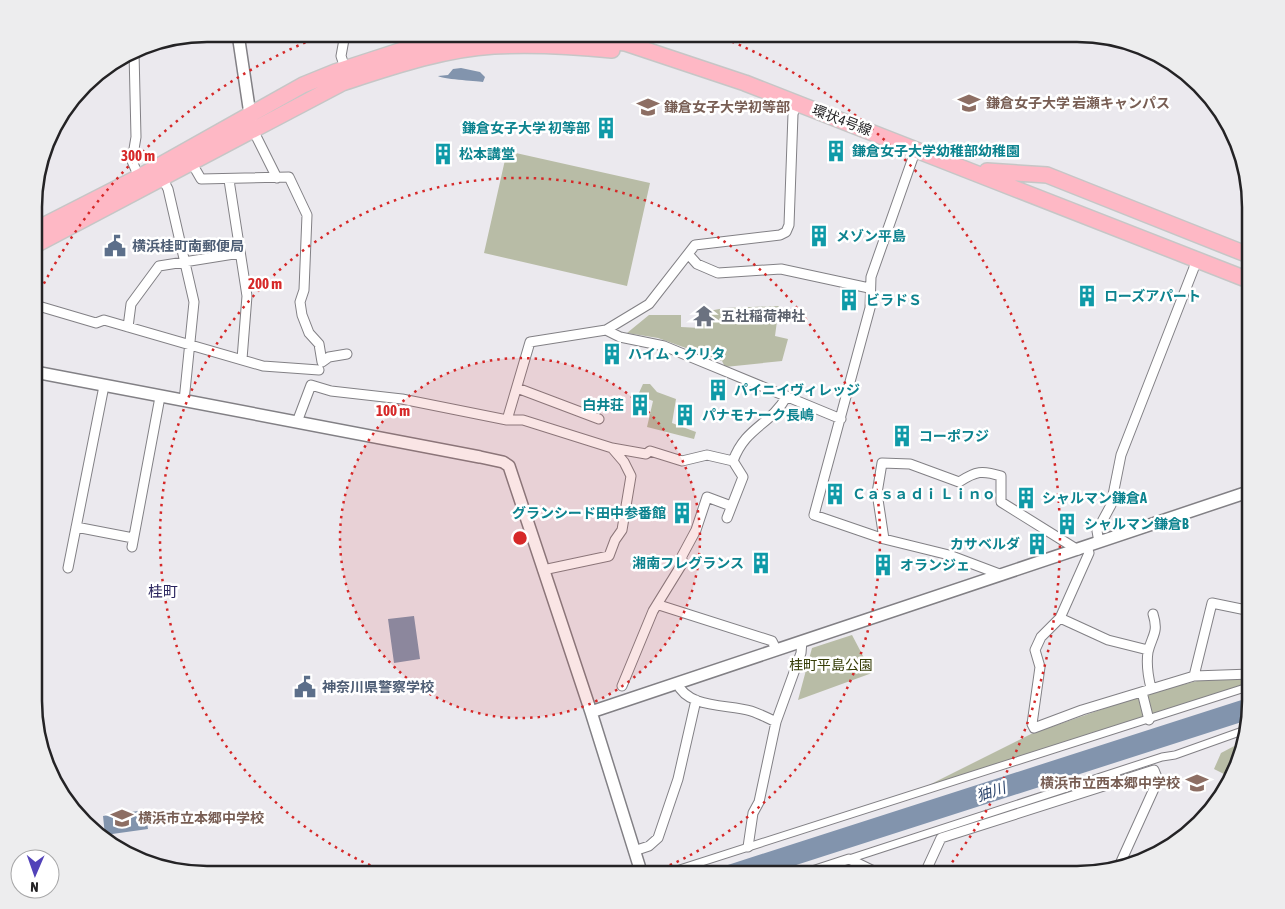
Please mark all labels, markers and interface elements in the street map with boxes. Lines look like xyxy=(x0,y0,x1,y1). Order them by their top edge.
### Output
school or university icon: 鎌倉女子大学 岩瀬キャンパス xyxy=(956,90,982,116)
school or university icon: 鎌倉女子大学初等部 xyxy=(635,94,661,120)
place label: 鎌倉女子大学 岩瀬キャンパス xyxy=(986,95,1170,111)
place label: 鎌倉女子大学初等部 xyxy=(664,99,790,115)
street label: 環状4号線 xyxy=(810,101,874,139)
building icon: 鎌倉女子大学 初等部 xyxy=(593,115,619,141)
place label: 鎌倉女子大学 初等部 xyxy=(462,120,590,136)
building icon: 鎌倉女子大学幼稚部幼稚園 xyxy=(823,138,849,164)
building icon: 松本講堂 xyxy=(430,141,456,167)
place label: 鎌倉女子大学幼稚部幼稚園 xyxy=(852,143,1020,159)
place label: 松本講堂 xyxy=(459,146,515,162)
text: 300 m xyxy=(121,147,155,164)
building icon: メゾン平島 xyxy=(806,223,832,249)
place label: メゾン平島 xyxy=(836,228,906,244)
public building icon: 横浜桂町南郵便局 xyxy=(102,233,128,259)
place label: 横浜桂町南郵便局 xyxy=(132,238,244,254)
text: 200 m xyxy=(248,275,282,292)
building icon: ローズアパート xyxy=(1074,283,1100,309)
building icon: ビラドＳ xyxy=(836,287,862,313)
place label: ローズアパート xyxy=(1104,288,1201,304)
place label: ビラドＳ xyxy=(866,292,922,308)
temple icon: 五社稲荷神社 xyxy=(691,303,717,329)
place label: 五社稲荷神社 xyxy=(721,308,805,324)
building icon: ハイム・クリタ xyxy=(599,341,625,367)
place label: ハイム・クリタ xyxy=(628,346,725,362)
building icon: パイニイヴィレッジ xyxy=(705,377,731,403)
place label: パイニイヴィレッジ xyxy=(734,382,860,398)
building icon: 白井荘 xyxy=(627,392,653,418)
place label: 白井荘 xyxy=(582,397,624,413)
text: 100 m xyxy=(376,402,410,419)
building icon: パナモナーク長嶋 xyxy=(672,402,698,428)
place label: パナモナーク長嶋 xyxy=(702,407,814,423)
building icon: コーポフジ xyxy=(889,423,915,449)
place label: コーポフジ xyxy=(919,428,989,444)
building icon: Ｃａｓａ ｄｉ Ｌｉｎｏ xyxy=(822,481,848,507)
building icon: シャルマン鎌倉A xyxy=(1013,485,1039,511)
place label: Ｃａｓａ ｄｉ Ｌｉｎｏ xyxy=(852,486,996,502)
place label: シャルマン鎌倉A xyxy=(1042,490,1147,506)
building icon: グランシード田中参番館 xyxy=(669,500,695,526)
place label: グランシード田中参番館 xyxy=(512,505,666,521)
building icon: シャルマン鎌倉B xyxy=(1054,511,1080,537)
place label: シャルマン鎌倉B xyxy=(1084,516,1189,532)
centre of rings xyxy=(511,529,529,547)
building icon: カサベルダ xyxy=(1024,531,1050,557)
place label: カサベルダ xyxy=(950,536,1020,552)
building icon: 湘南フレグランス xyxy=(748,550,774,576)
building icon: オランジェ xyxy=(870,552,896,578)
place label: 湘南フレグランス xyxy=(632,555,744,571)
place label: オランジェ xyxy=(900,557,970,573)
district label: 桂町 xyxy=(148,583,178,600)
park label: 桂町平島公園 xyxy=(789,657,873,673)
public building icon: 神奈川県警察学校 xyxy=(292,674,318,700)
place label: 神奈川県警察学校 xyxy=(322,679,434,695)
school or university icon: 横浜市立西本郷中学校 xyxy=(1184,770,1210,796)
place label: 横浜市立西本郷中学校 xyxy=(1040,775,1180,791)
water label: 㹨川 xyxy=(974,778,1010,804)
school or university icon: 横浜市立本郷中学校 xyxy=(109,805,135,831)
place label: 横浜市立本郷中学校 xyxy=(138,810,264,826)
north arrow xyxy=(10,849,60,899)
text: N xyxy=(30,879,39,895)

